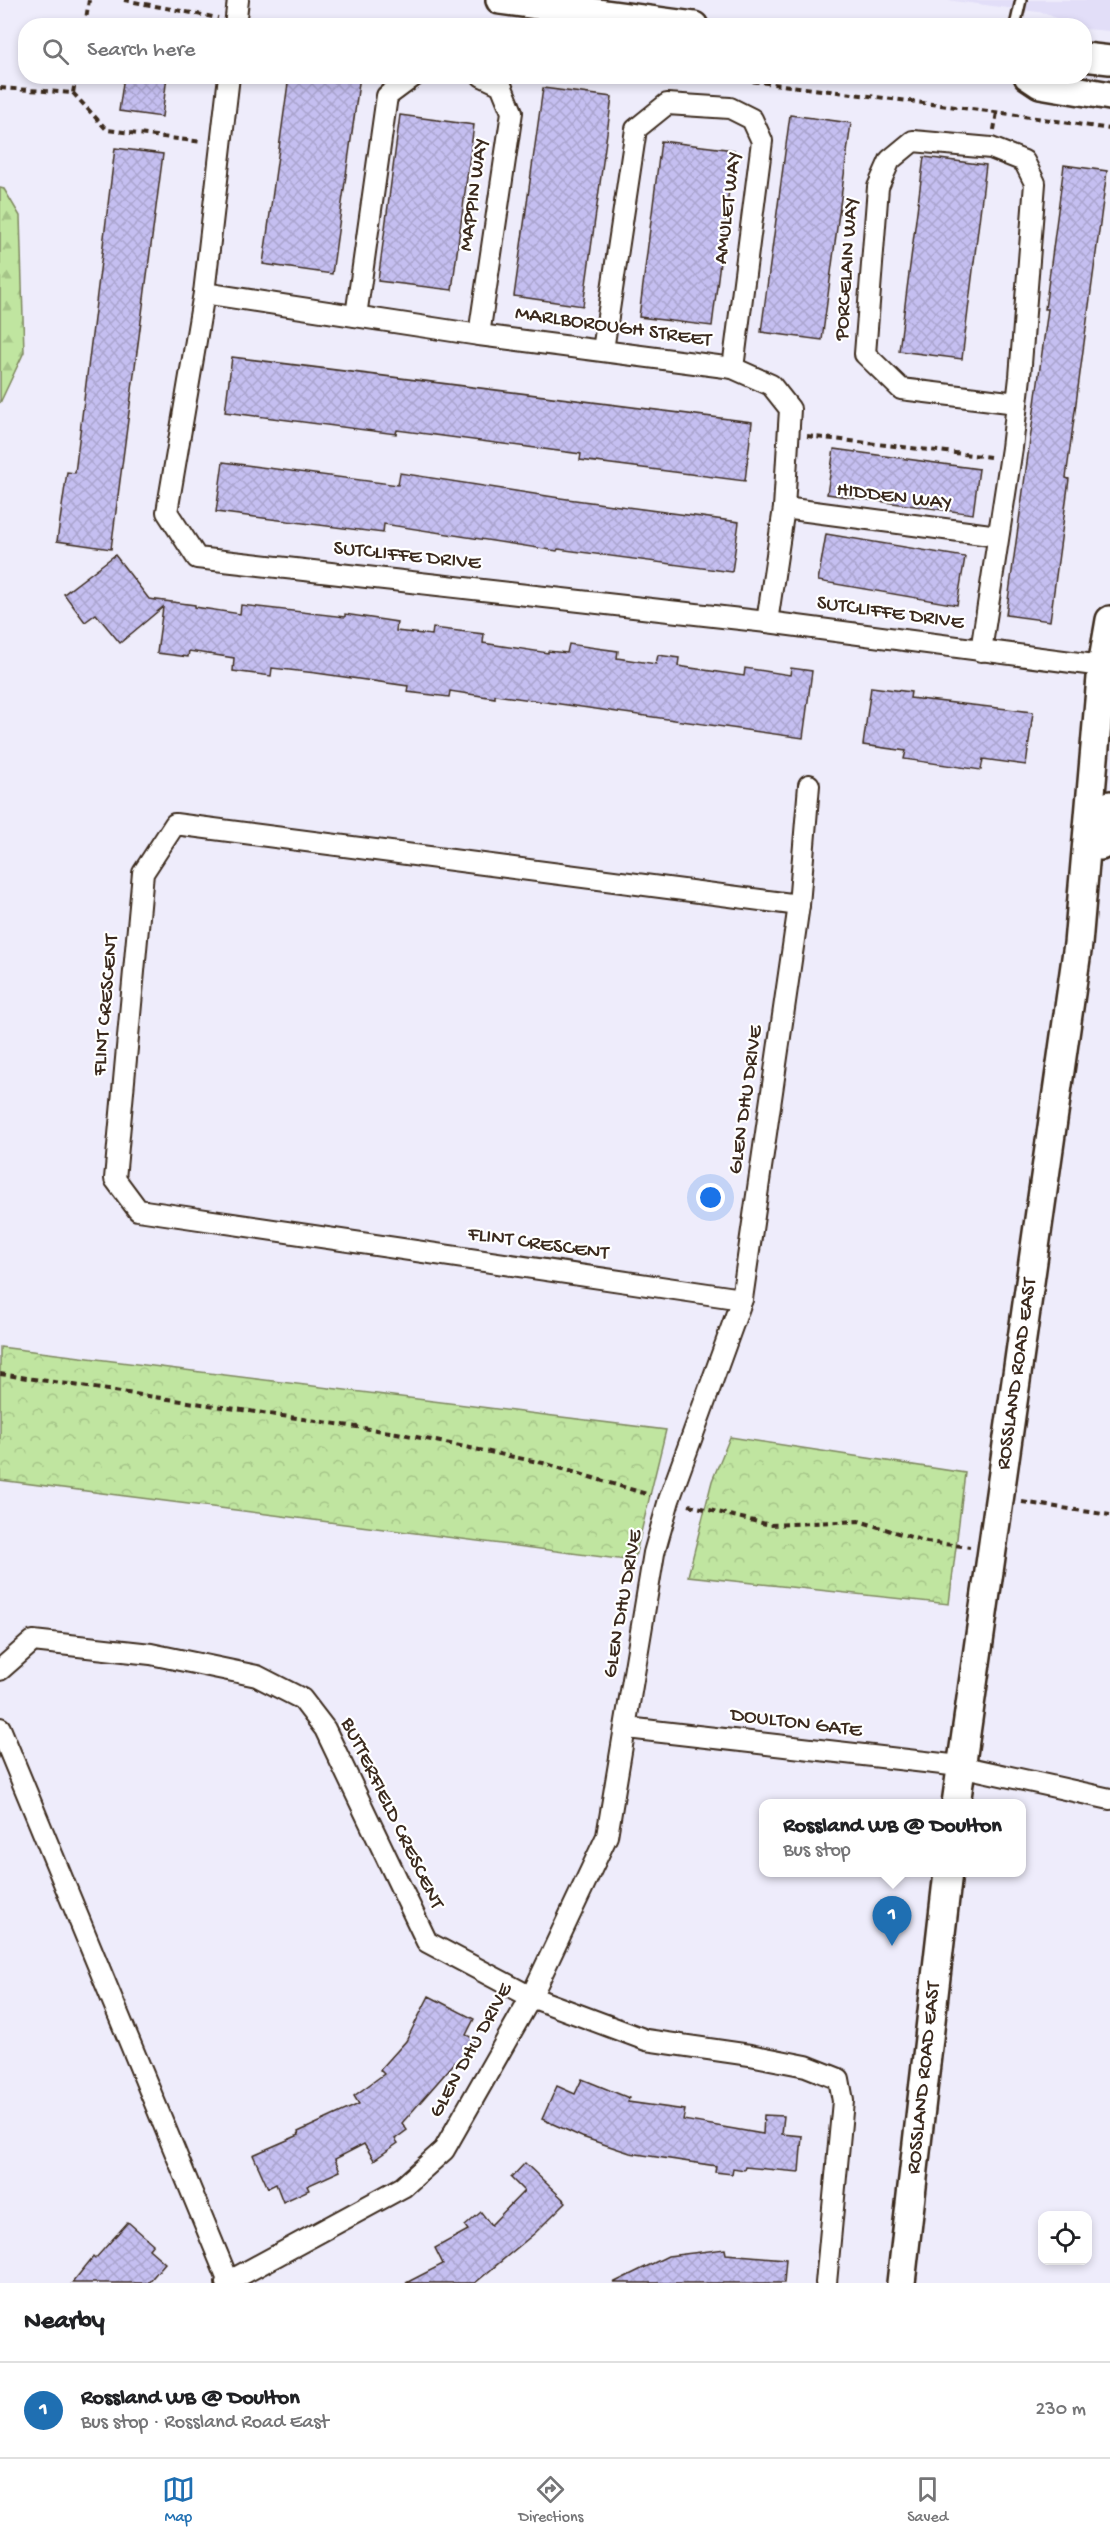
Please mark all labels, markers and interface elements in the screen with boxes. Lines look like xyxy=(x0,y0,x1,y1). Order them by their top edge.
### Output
search box xyxy=(18,18,1092,84)
icon: search xyxy=(39,35,72,68)
text: Search here xyxy=(87,38,195,64)
street label: MAPPIN WAY xyxy=(455,137,495,253)
street label: AMULET WAY xyxy=(710,150,748,266)
street label: PORCELAIN WAY xyxy=(830,197,865,342)
street label: MARLBOROUGH STREET xyxy=(513,302,714,354)
street label: HIDDEN WAY xyxy=(835,479,953,517)
street label: SUTCLIFFE DRIVE xyxy=(332,537,483,577)
street label: SUTCLIFFE DRIVE xyxy=(815,591,966,637)
street label: FLINT CRESCENT xyxy=(88,932,126,1078)
street label: GLEN DHU DRIVE xyxy=(724,1023,770,1176)
your location xyxy=(696,1183,725,1212)
street label: FLINT CRESCENT xyxy=(465,1223,611,1267)
street label: ROSSLAND ROAD EAST xyxy=(992,1276,1044,1472)
street label: GLEN DHU DRIVE xyxy=(599,1527,649,1680)
street label: DOULTON GATE xyxy=(727,1703,864,1745)
street label: BUTTERFIELD CRESCENT xyxy=(333,1713,449,1915)
popup xyxy=(759,1799,1026,1877)
text: Rossland WB @ Doulton xyxy=(783,1814,1002,1840)
text: Bus stop xyxy=(783,1840,851,1863)
pin: 1 xyxy=(872,1896,912,1946)
street label: GLEN DHU DRIVE xyxy=(425,1979,520,2123)
street label: ROSSLAND ROAD EAST xyxy=(902,1980,948,2176)
map controls xyxy=(1038,2211,1092,2265)
button: locate xyxy=(1038,2211,1092,2265)
text: Nearby xyxy=(24,2307,105,2338)
text: Rossland WB @ Doulton xyxy=(81,2386,300,2412)
text: 1 xyxy=(39,2399,48,2422)
text: 230 m xyxy=(1036,2399,1086,2422)
text: Bus stop · Rossland Road East xyxy=(81,2412,329,2435)
tab: Map xyxy=(162,2473,195,2528)
tab: Directions xyxy=(518,2473,584,2528)
tab: Saved xyxy=(907,2473,948,2528)

